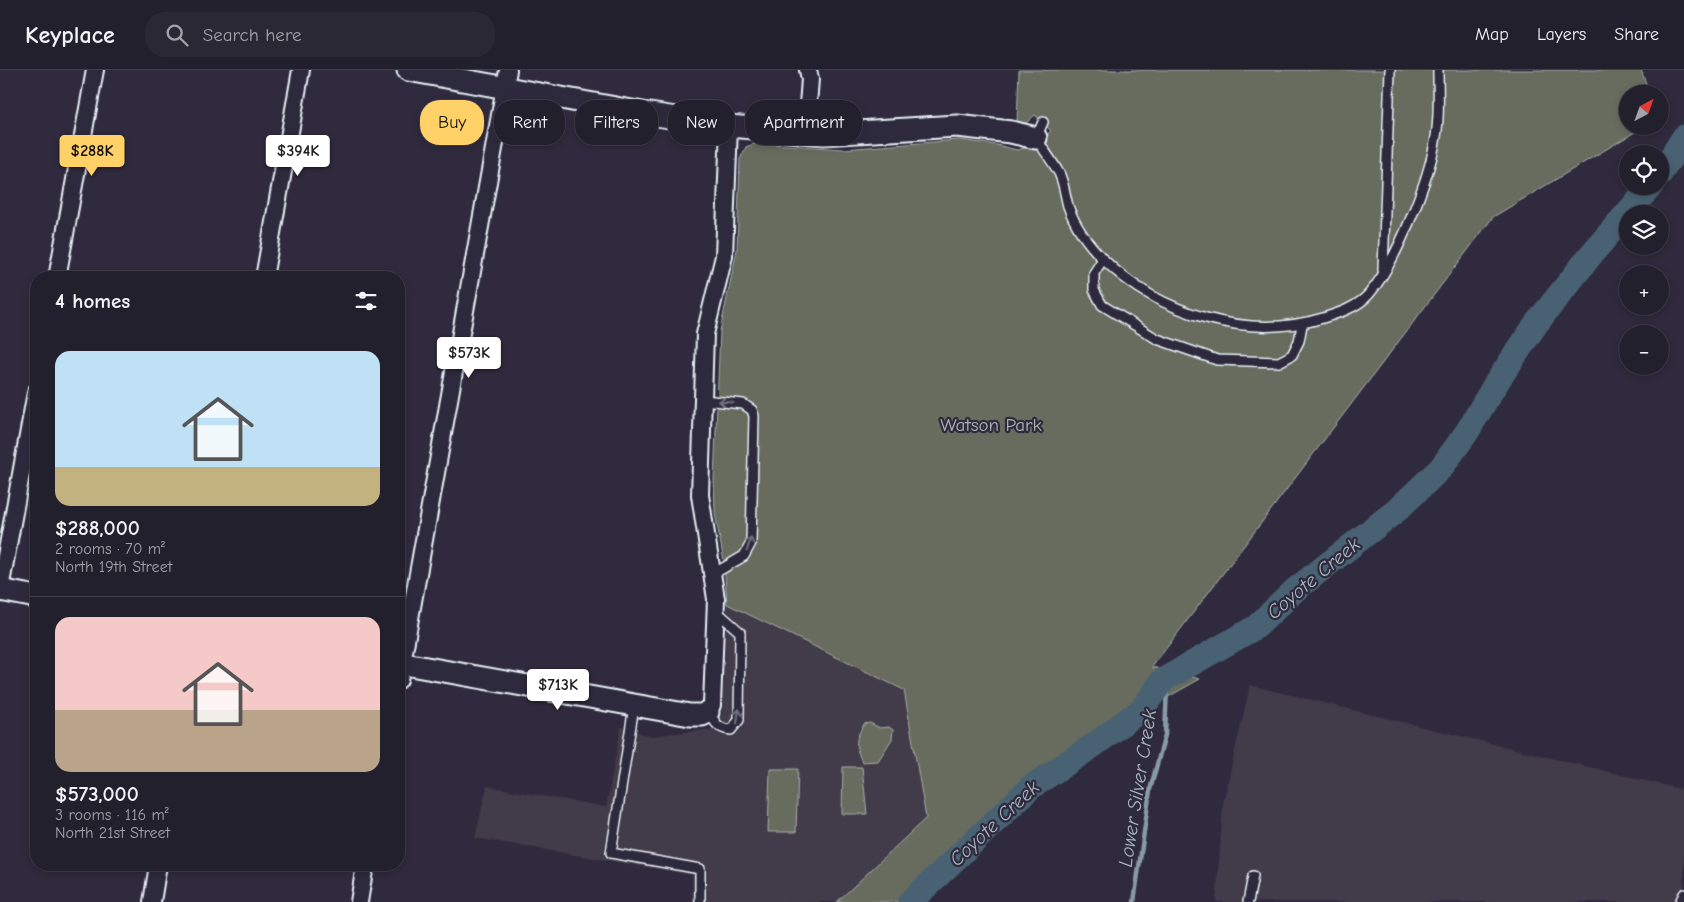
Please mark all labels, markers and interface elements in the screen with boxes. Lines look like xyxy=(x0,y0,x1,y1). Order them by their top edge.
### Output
search box xyxy=(145,12,495,57)
text: Keyplace xyxy=(25,21,115,49)
icon: search xyxy=(163,21,191,49)
text: Search here xyxy=(203,24,302,46)
text: Map xyxy=(1475,24,1509,45)
text: Layers xyxy=(1537,24,1586,45)
text: Share xyxy=(1614,24,1659,45)
north arrow xyxy=(1619,85,1669,135)
map controls xyxy=(1619,85,1669,375)
chip: Buy xyxy=(420,100,484,145)
chip: Rent xyxy=(494,100,565,145)
chip: Filters xyxy=(575,100,658,145)
chip: New xyxy=(668,100,735,145)
chip: Apartment xyxy=(745,100,862,145)
pin: $288K xyxy=(57,134,127,177)
pin: $394K xyxy=(263,134,333,177)
text: $288K xyxy=(71,142,114,160)
text: $394K xyxy=(277,142,319,160)
button: locate xyxy=(1619,145,1669,195)
button: layers xyxy=(1619,205,1669,255)
button: + xyxy=(1619,265,1669,315)
icon: filters xyxy=(352,287,380,315)
text: 4 homes xyxy=(55,289,130,313)
button: − xyxy=(1619,325,1669,375)
pin: $573K xyxy=(434,336,504,379)
text: $573K xyxy=(448,344,490,362)
icon: home xyxy=(173,384,263,474)
one-way arrow xyxy=(718,397,734,407)
park label: Watson Park xyxy=(940,414,1043,436)
text: $288,000 xyxy=(55,516,140,540)
water label: Coyote Creek xyxy=(1262,533,1365,624)
one-way arrow xyxy=(744,536,754,552)
text: 2 rooms · 70 m² xyxy=(55,540,165,558)
text: North 19th Street xyxy=(55,558,172,576)
icon: home xyxy=(173,649,263,739)
pin: $713K xyxy=(523,668,593,711)
text: $713K xyxy=(538,676,578,694)
water label: Lower Silver Creek xyxy=(1114,707,1161,869)
one-way arrow xyxy=(733,708,743,724)
water label: Coyote Creek xyxy=(945,776,1044,871)
text: $573,000 xyxy=(55,782,139,806)
text: 3 rooms · 116 m² xyxy=(55,806,169,824)
text: North 21st Street xyxy=(55,824,170,842)

